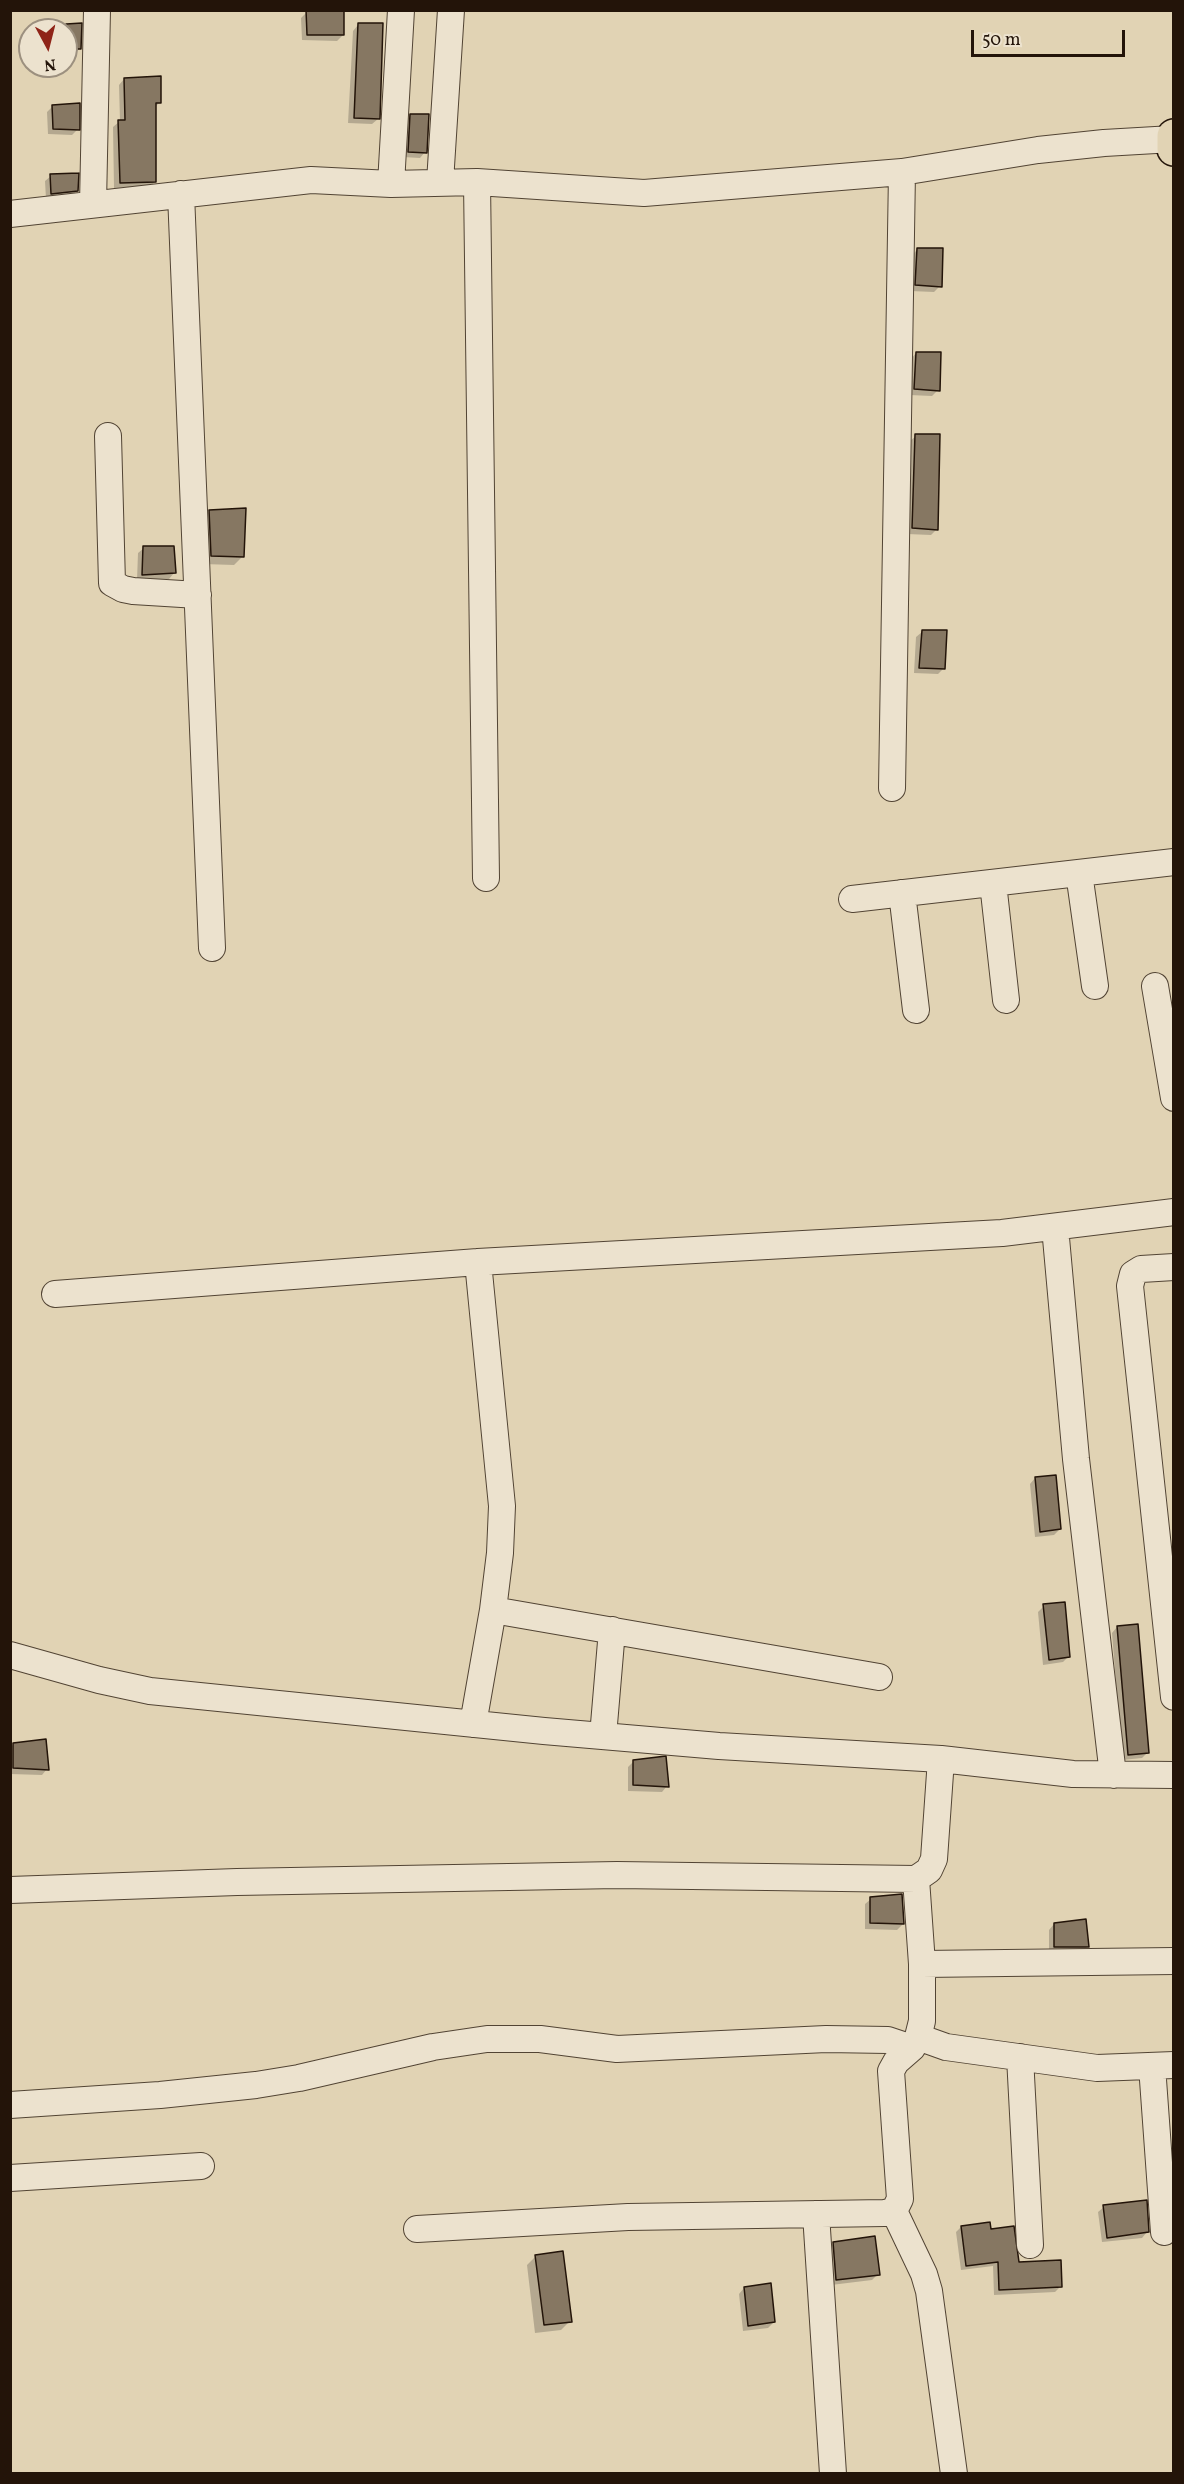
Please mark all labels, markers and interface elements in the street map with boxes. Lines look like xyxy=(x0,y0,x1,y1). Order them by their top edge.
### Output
north arrow xyxy=(18,18,78,78)
scale bar xyxy=(974,18,1128,56)
text: 50 m xyxy=(982,28,1021,53)
text: N xyxy=(43,52,57,76)

